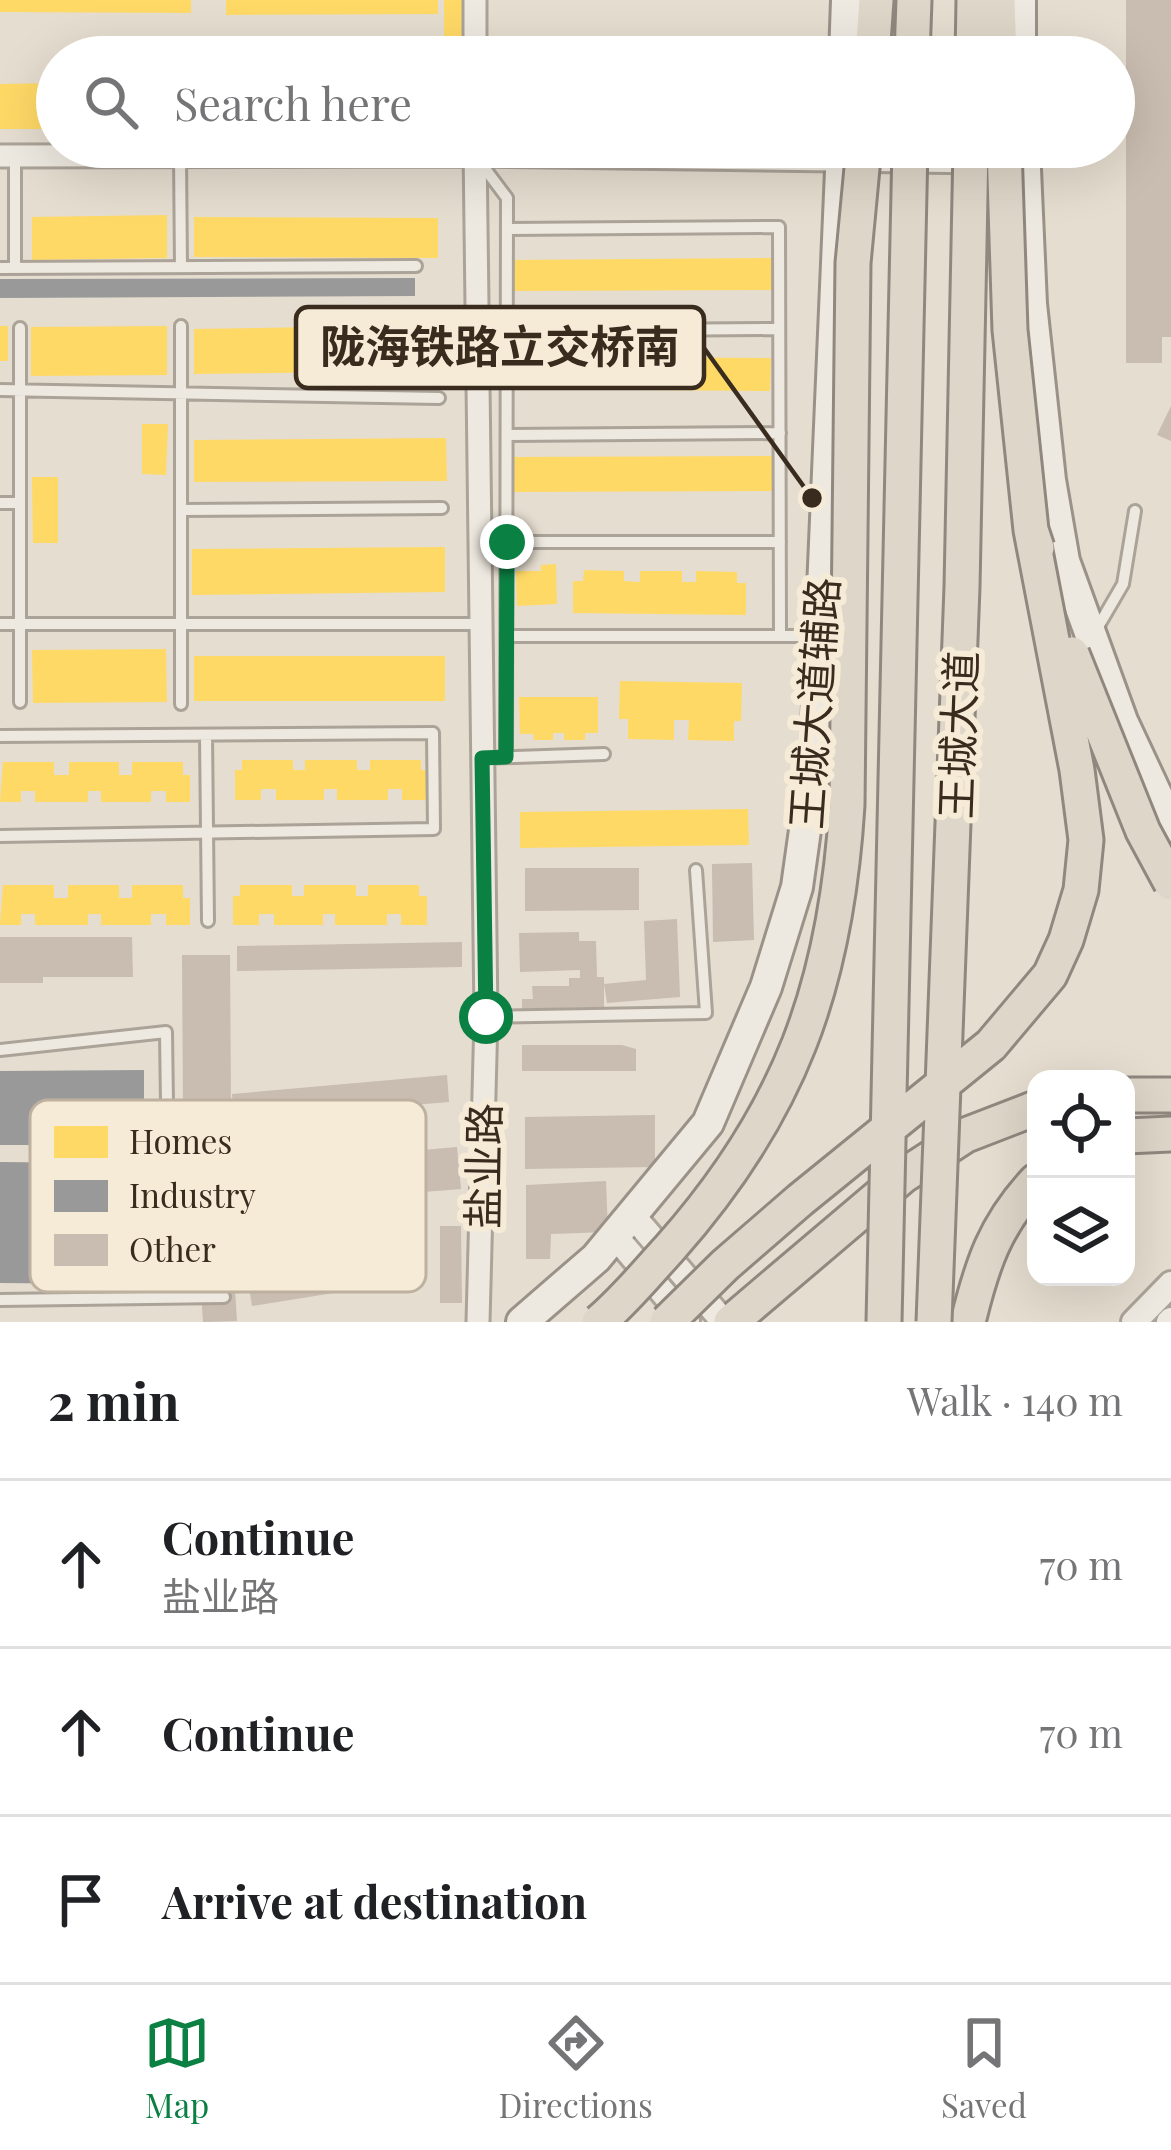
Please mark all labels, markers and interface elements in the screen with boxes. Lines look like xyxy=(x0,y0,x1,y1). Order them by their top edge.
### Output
search box xyxy=(36,36,1135,168)
icon: search xyxy=(78,69,144,135)
text: Search here xyxy=(174,72,412,132)
callout: 陇海铁路立交桥南 xyxy=(296,307,704,388)
text: 陇海铁路立交桥南 xyxy=(320,314,680,374)
route end xyxy=(480,515,534,569)
street label: 王城大道辅路 xyxy=(776,575,850,831)
street label: 王城大道 xyxy=(926,650,988,820)
route start xyxy=(459,990,513,1044)
map controls xyxy=(1027,1070,1135,1286)
button: locate xyxy=(1027,1070,1135,1178)
legend xyxy=(30,1100,426,1292)
street label: 盐业路 xyxy=(453,1103,511,1229)
text: Homes xyxy=(129,1118,232,1162)
text: Industry xyxy=(129,1172,256,1216)
button: layers xyxy=(1027,1178,1135,1286)
text: Other xyxy=(129,1226,216,1270)
text: 2 min xyxy=(48,1366,180,1434)
text: Walk · 140 m xyxy=(907,1374,1123,1426)
text: Continue xyxy=(162,1506,354,1566)
icon: ahead xyxy=(48,1531,114,1597)
text: 70 m xyxy=(1039,1538,1123,1590)
text: 盐业路 xyxy=(162,1569,279,1621)
icon: ahead xyxy=(48,1699,114,1765)
text: Continue xyxy=(162,1702,354,1762)
text: 70 m xyxy=(1039,1706,1123,1758)
icon: arrive xyxy=(48,1867,114,1933)
text: Arrive at destination xyxy=(162,1870,587,1930)
tab: Map xyxy=(144,2010,210,2126)
tab: Directions xyxy=(498,2010,653,2126)
tab: Saved xyxy=(941,2010,1027,2126)

